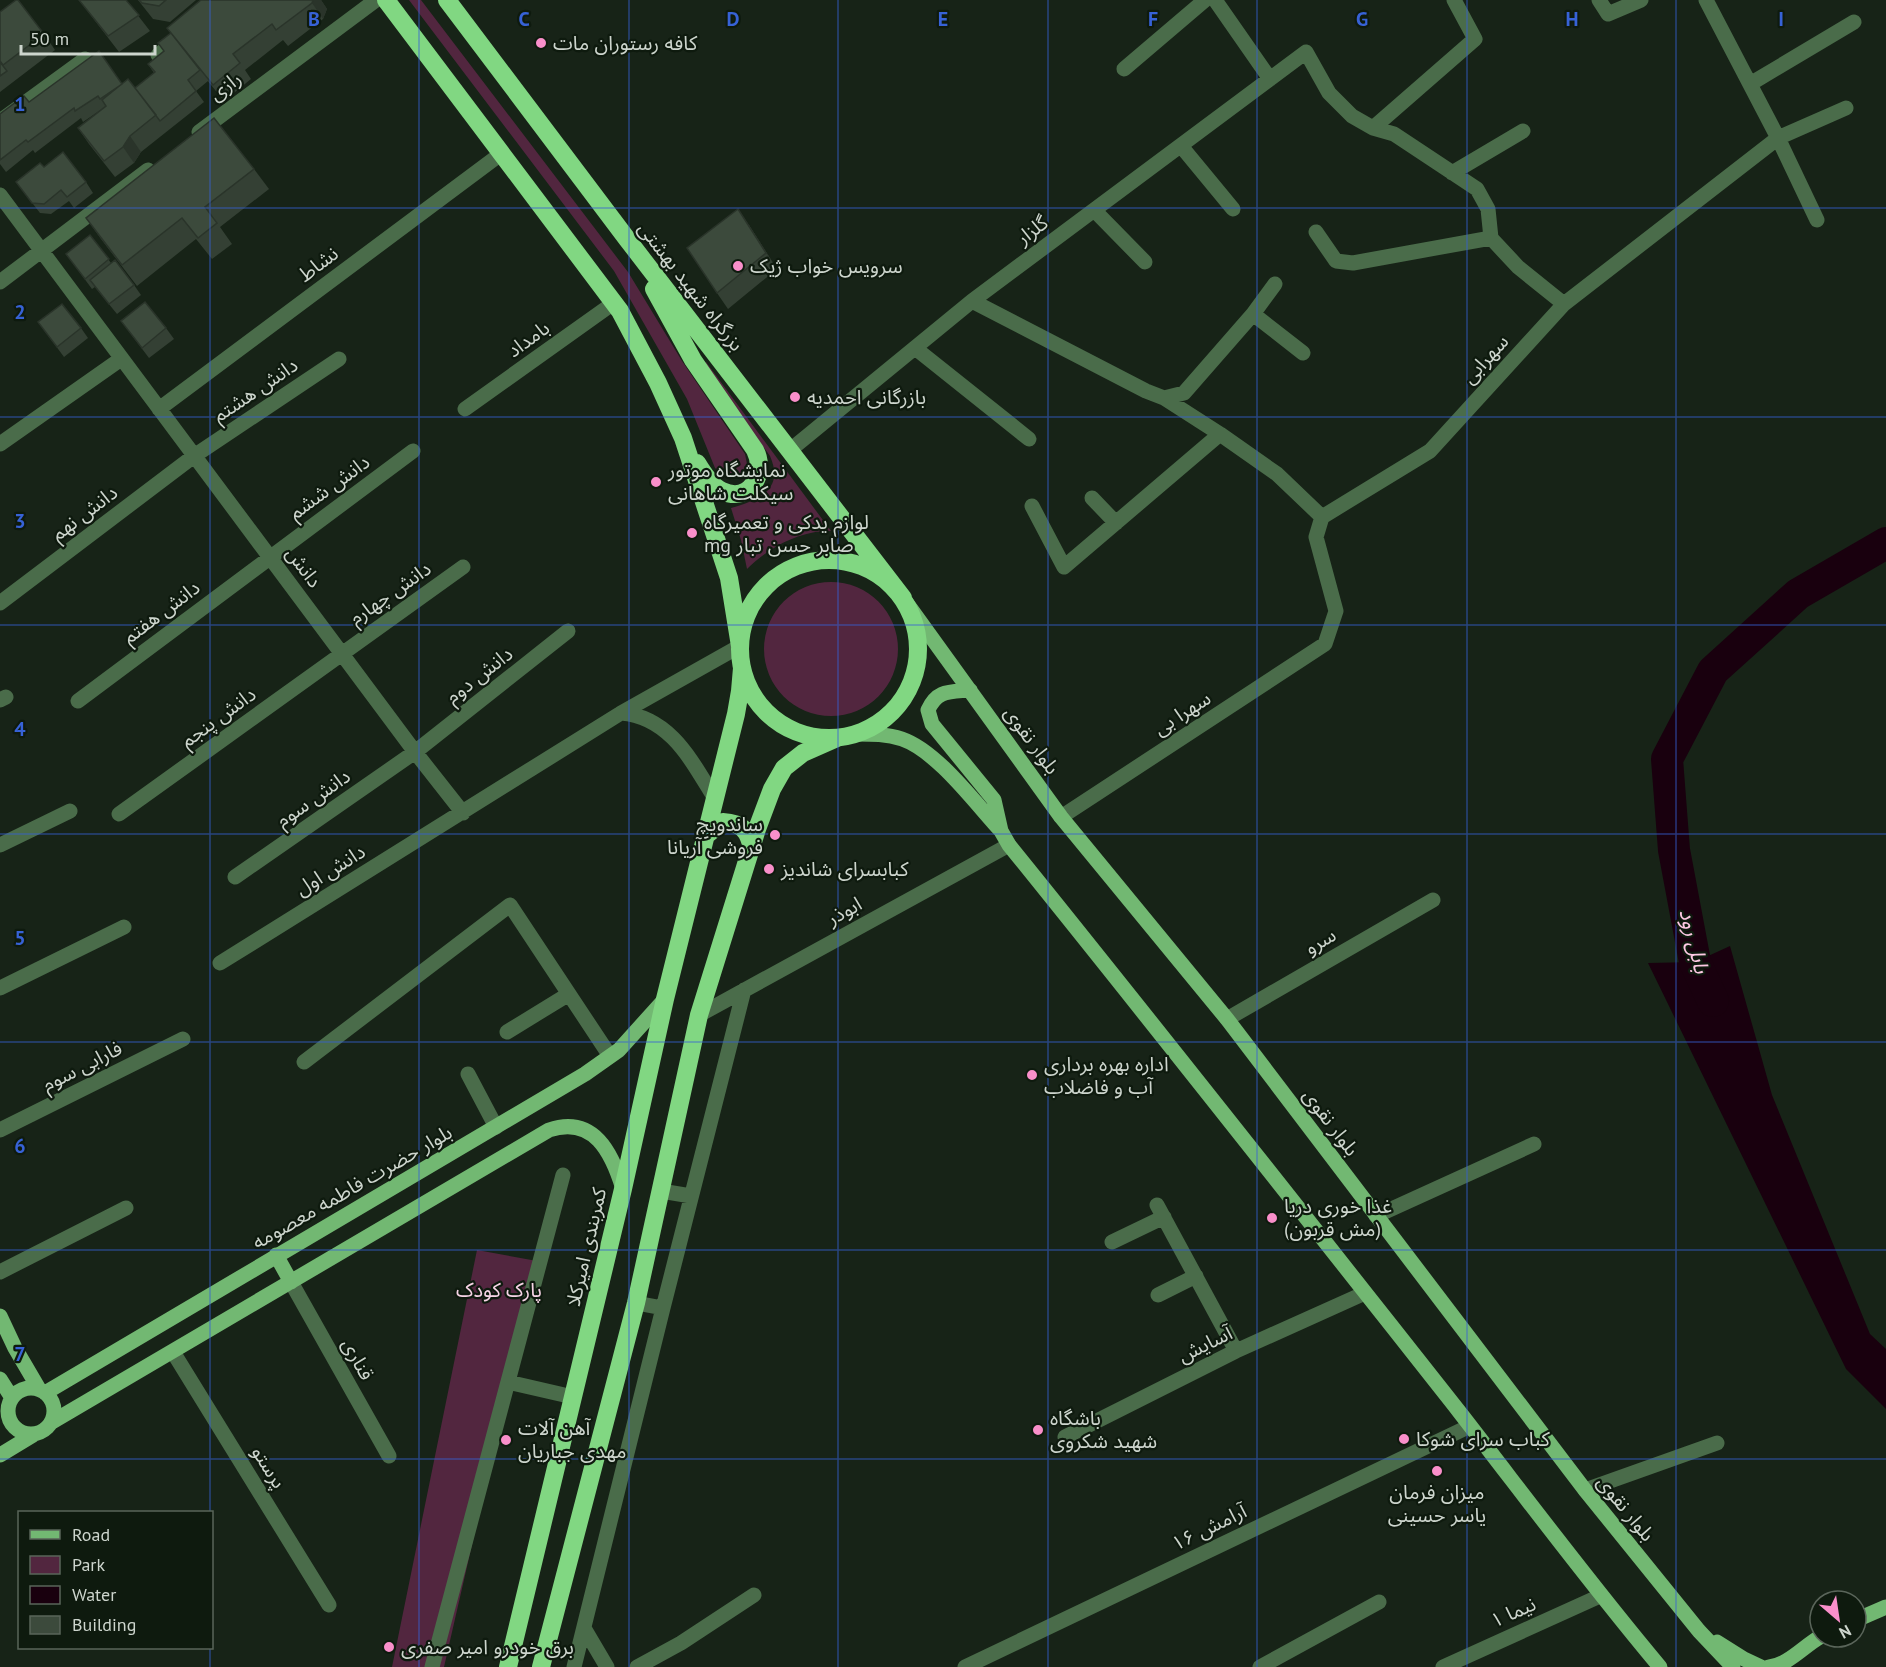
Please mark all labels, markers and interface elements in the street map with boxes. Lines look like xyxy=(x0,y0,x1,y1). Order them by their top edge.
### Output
text: B xyxy=(308,6,320,32)
text: C xyxy=(518,6,530,32)
text: D xyxy=(727,6,740,32)
text: E xyxy=(938,6,948,32)
text: F xyxy=(1148,6,1158,32)
text: G xyxy=(1356,6,1368,32)
text: H xyxy=(1565,6,1579,32)
text: I xyxy=(1778,6,1784,32)
scale bar xyxy=(21,18,154,56)
text: 50 m xyxy=(30,27,69,50)
place label: کافه رستوران مات xyxy=(553,30,698,56)
marker: کافه رستوران مات xyxy=(534,36,548,50)
street label: رازی xyxy=(204,65,246,107)
text: 1 xyxy=(14,91,26,117)
street label: گلزار xyxy=(1010,209,1054,251)
street label: بزرگراه شهید بهشتی xyxy=(632,216,750,356)
street label: نشاط xyxy=(293,240,343,288)
place label: سرویس خواب ژیک xyxy=(750,253,903,279)
marker: سرویس خواب ژیک xyxy=(731,259,745,273)
text: 2 xyxy=(14,299,26,325)
street label: بامداد xyxy=(501,315,555,363)
street label: سهرابی xyxy=(1456,329,1514,389)
street label: دانش هشتم xyxy=(207,352,304,430)
place label: بازرگانی احمدیه xyxy=(807,384,926,410)
marker: بازرگانی احمدیه xyxy=(788,390,802,404)
street label: دانش ششم xyxy=(283,449,376,527)
place label: نمایشگاه موتور سیکلت شاهانی xyxy=(667,457,793,506)
marker: نمایشگاه موتور سیکلت شاهانی xyxy=(649,475,663,489)
street label: دانش نهم xyxy=(45,479,124,548)
text: 3 xyxy=(14,508,26,534)
place label: لوازم یدکی و تعمیرگاه mg صابر حسن تبار xyxy=(704,509,869,558)
marker: لوازم یدکی و تعمیرگاه mg صابر حسن تبار xyxy=(685,526,699,540)
street label: دانش xyxy=(280,541,328,593)
street label: دانش چهارم xyxy=(344,555,437,632)
street label: دانش هفتم xyxy=(117,574,206,651)
street label: دانش دوم xyxy=(440,641,519,711)
street label: دانش پنجم xyxy=(175,681,262,755)
street label: سهرا بی xyxy=(1148,685,1216,741)
street label: بلوار نقوی xyxy=(999,701,1065,779)
text: 4 xyxy=(14,716,26,742)
street label: دانش سوم xyxy=(271,763,357,835)
place label: ساندویچ فروشی آریانا xyxy=(667,811,763,860)
marker: ساندویچ فروشی آریانا xyxy=(768,828,782,842)
street label: دانش اول xyxy=(290,838,370,902)
place label: کبابسرای شاندیز xyxy=(780,856,909,882)
marker: کبابسرای شاندیز xyxy=(762,862,776,876)
street label: ابوذر xyxy=(821,891,866,932)
water label: بابل رود xyxy=(1673,906,1716,976)
street label: سرو xyxy=(1299,922,1341,960)
text: 5 xyxy=(14,925,26,951)
street label: فارابی سوم xyxy=(38,1035,127,1099)
place label: اداره بهره برداری آب و فاضلاب xyxy=(1044,1051,1169,1100)
marker: اداره بهره برداری آب و فاضلاب xyxy=(1025,1068,1039,1082)
street label: بلوار نقوی xyxy=(1297,1083,1365,1161)
street label: بلوار حضرت فاطمه معصومه xyxy=(247,1119,457,1255)
text: 6 xyxy=(14,1133,26,1159)
street label: کمربندی امیرکلا xyxy=(560,1185,612,1309)
place label: غذا خوری دریا (مش قربون) xyxy=(1284,1193,1392,1242)
marker: غذا خوری دریا (مش قربون) xyxy=(1265,1211,1279,1225)
park label: پارک کودک xyxy=(456,1277,542,1303)
street label: آسایش xyxy=(1173,1319,1238,1368)
street label: قناری xyxy=(336,1333,380,1385)
text: 7 xyxy=(14,1341,26,1367)
place label: باشگاه شهید شکروی xyxy=(1050,1405,1157,1454)
place label: آهن آلات مهدی جباریان xyxy=(518,1415,627,1464)
marker: باشگاه شهید شکروی xyxy=(1031,1423,1045,1437)
place label: کباب سرای شوکا xyxy=(1416,1426,1550,1452)
marker: کباب سرای شوکا xyxy=(1397,1432,1411,1446)
marker: آهن آلات مهدی جباریان xyxy=(499,1433,513,1447)
street label: پرستو xyxy=(246,1441,292,1493)
marker: میزان فرمان یاسر حسینی xyxy=(1430,1464,1444,1478)
street label: بلوار نقوی xyxy=(1591,1469,1661,1547)
place label: میزان فرمان یاسر حسینی xyxy=(1388,1479,1486,1528)
street label: آرامش ۱۶ xyxy=(1167,1497,1252,1556)
legend xyxy=(18,1511,213,1649)
text: Road xyxy=(72,1523,110,1546)
text: Park xyxy=(72,1553,105,1576)
text: Water xyxy=(72,1583,116,1606)
north arrow xyxy=(1808,1589,1868,1649)
street label: نیما ۱ xyxy=(1486,1591,1540,1633)
text: Building xyxy=(72,1613,136,1636)
text: N xyxy=(1836,1621,1855,1643)
place label: برق خودرو امیر صفری xyxy=(401,1634,574,1660)
marker: برق خودرو امیر صفری xyxy=(382,1640,396,1654)

